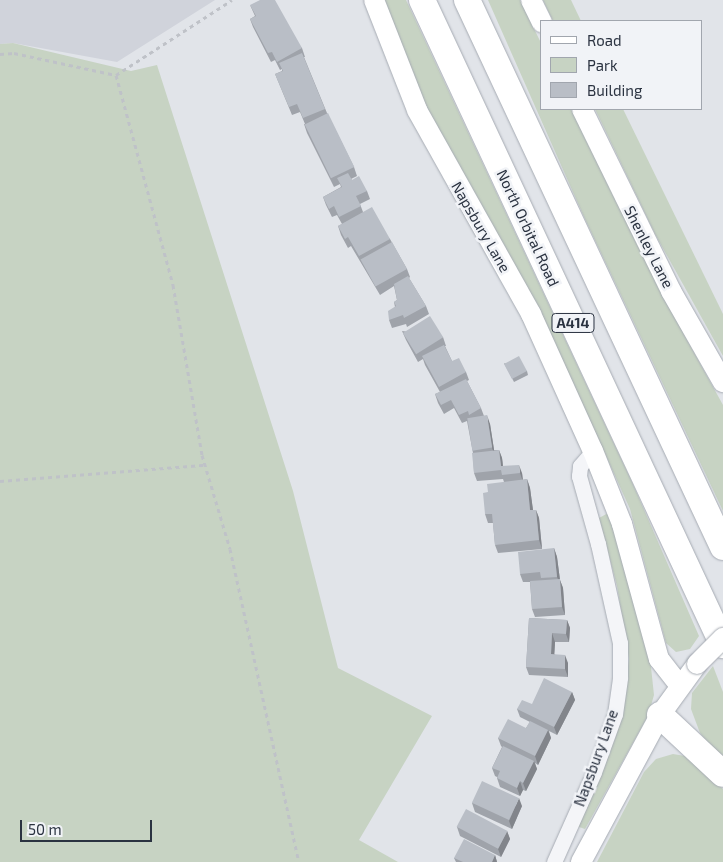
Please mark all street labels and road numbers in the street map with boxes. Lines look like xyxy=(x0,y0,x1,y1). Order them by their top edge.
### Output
street label: North Orbital Road xyxy=(493,166,563,290)
street label: Napsbury Lane xyxy=(448,178,514,276)
street label: Shenley Lane xyxy=(620,203,678,291)
road number: A414 xyxy=(550,312,596,334)
street label: Napsbury Lane xyxy=(570,707,622,809)

